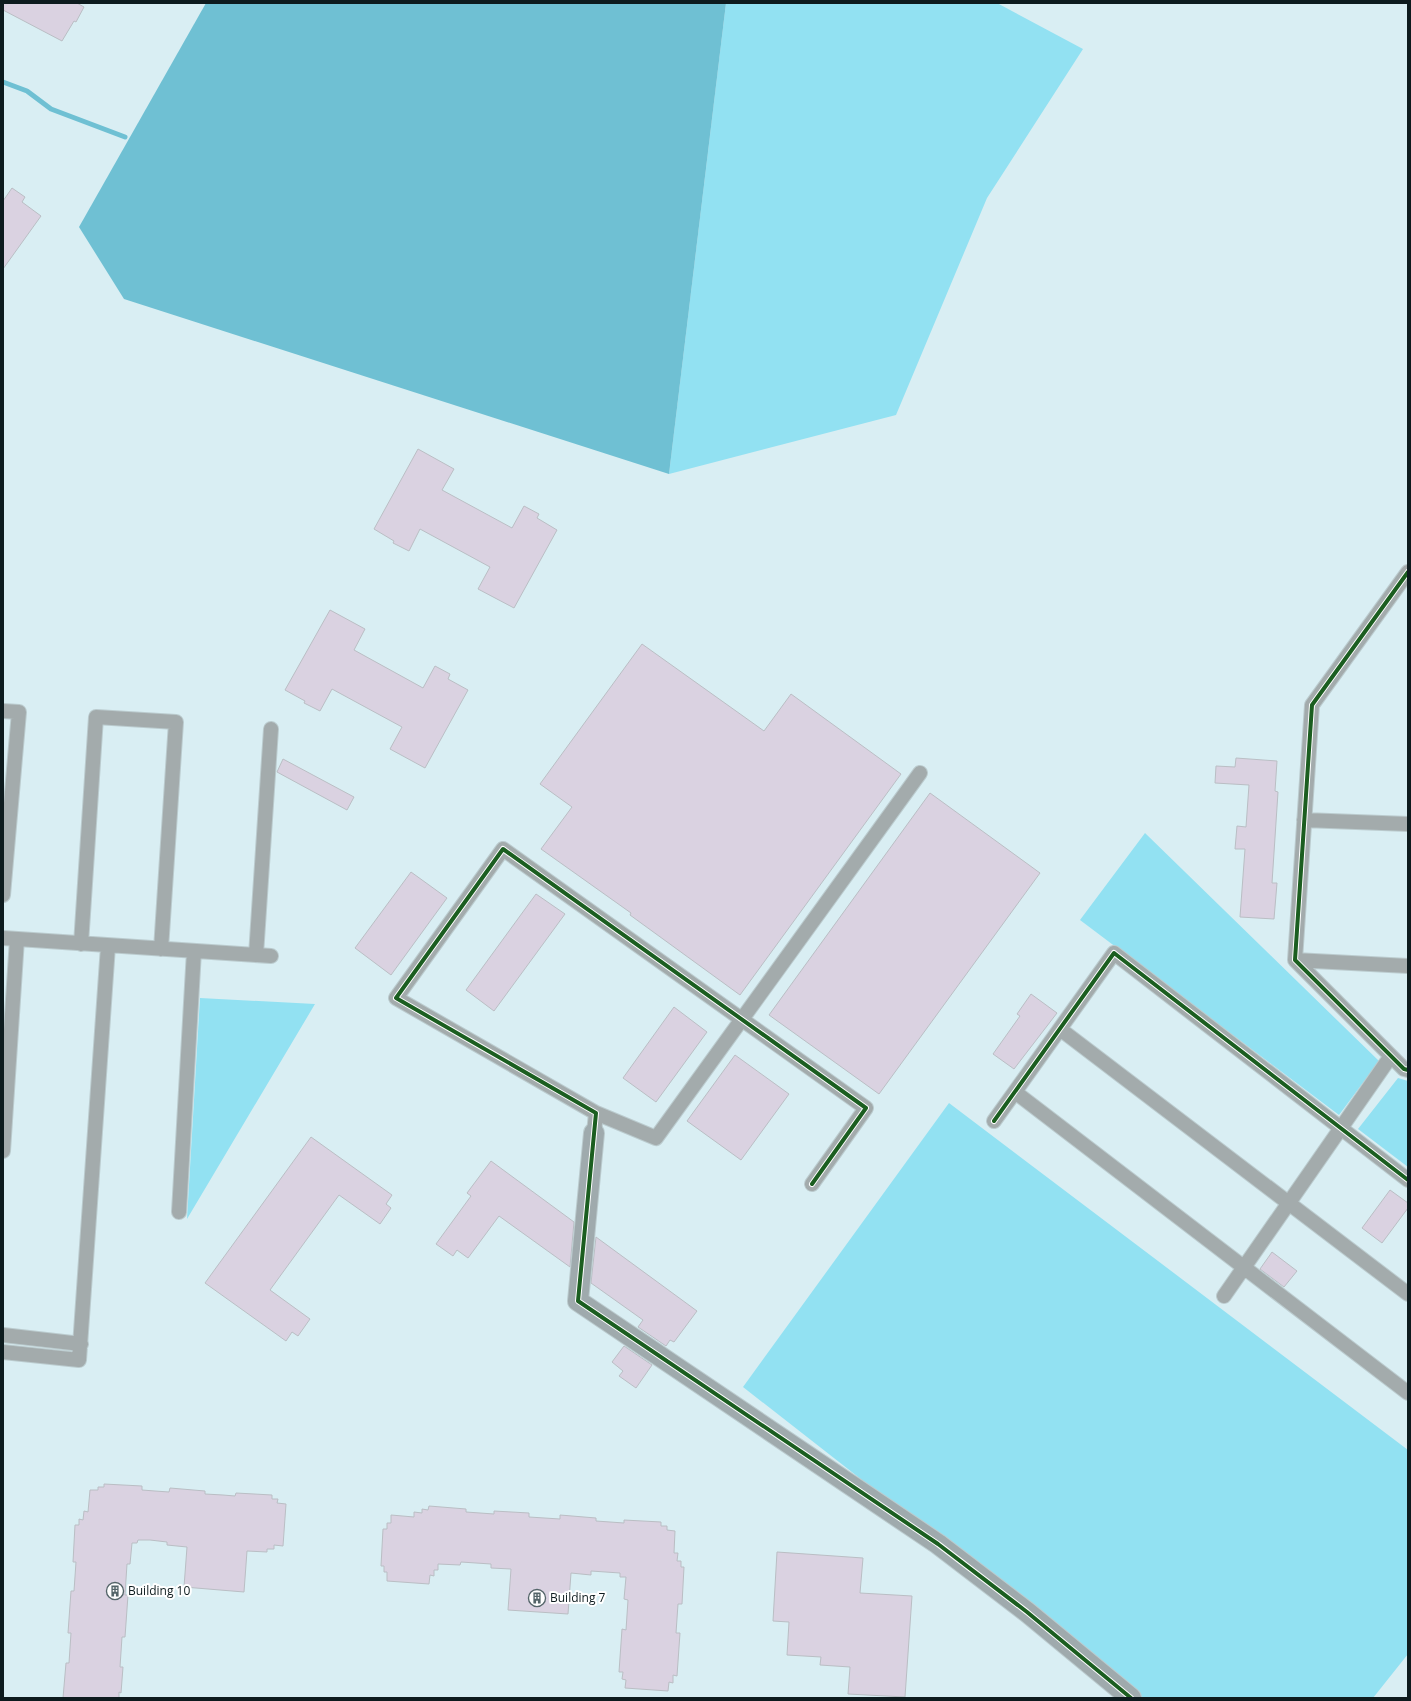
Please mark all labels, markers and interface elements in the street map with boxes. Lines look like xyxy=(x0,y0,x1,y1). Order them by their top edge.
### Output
building icon: Building 10 xyxy=(105,1581,125,1601)
place label: Building 10 xyxy=(128,1582,190,1599)
building icon: Building 7 xyxy=(527,1588,547,1608)
place label: Building 7 xyxy=(550,1589,606,1606)

